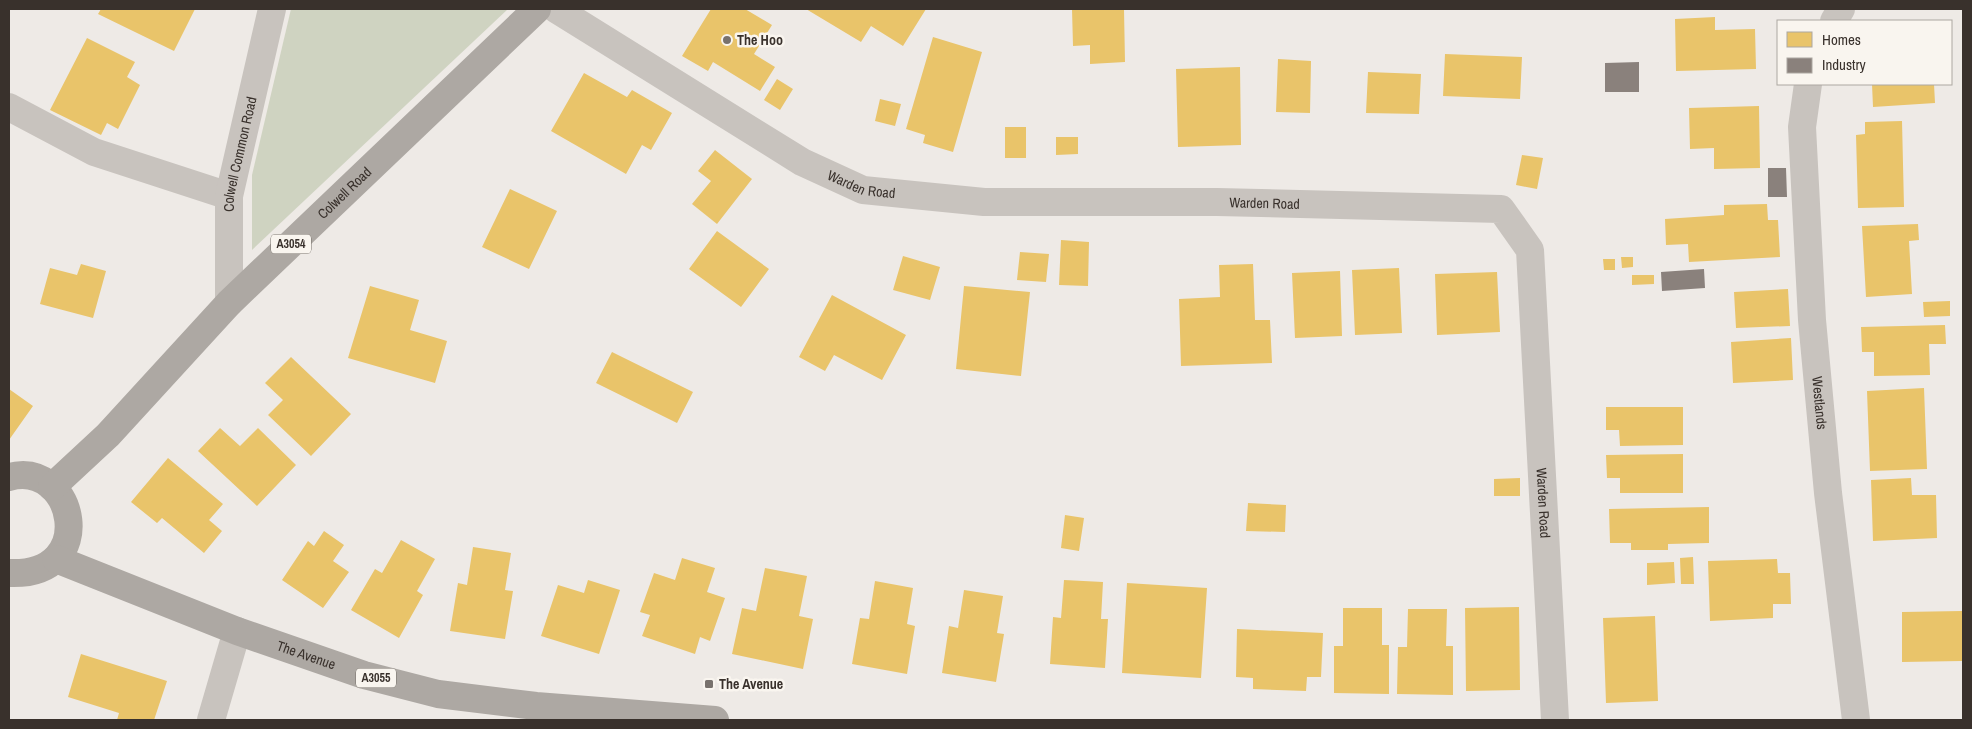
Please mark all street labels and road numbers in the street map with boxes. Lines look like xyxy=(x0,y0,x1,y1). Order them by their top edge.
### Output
street label: Colwell Common Road xyxy=(220,95,261,212)
street label: Colwell Road xyxy=(314,163,375,223)
street label: Warden Road xyxy=(825,166,896,202)
street label: Warden Road xyxy=(1229,193,1300,213)
road number: A3054 xyxy=(271,234,311,253)
street label: Westlands xyxy=(1808,376,1831,431)
street label: Warden Road xyxy=(1533,467,1554,539)
street label: The Avenue xyxy=(274,636,338,673)
road number: A3055 xyxy=(356,668,396,688)

